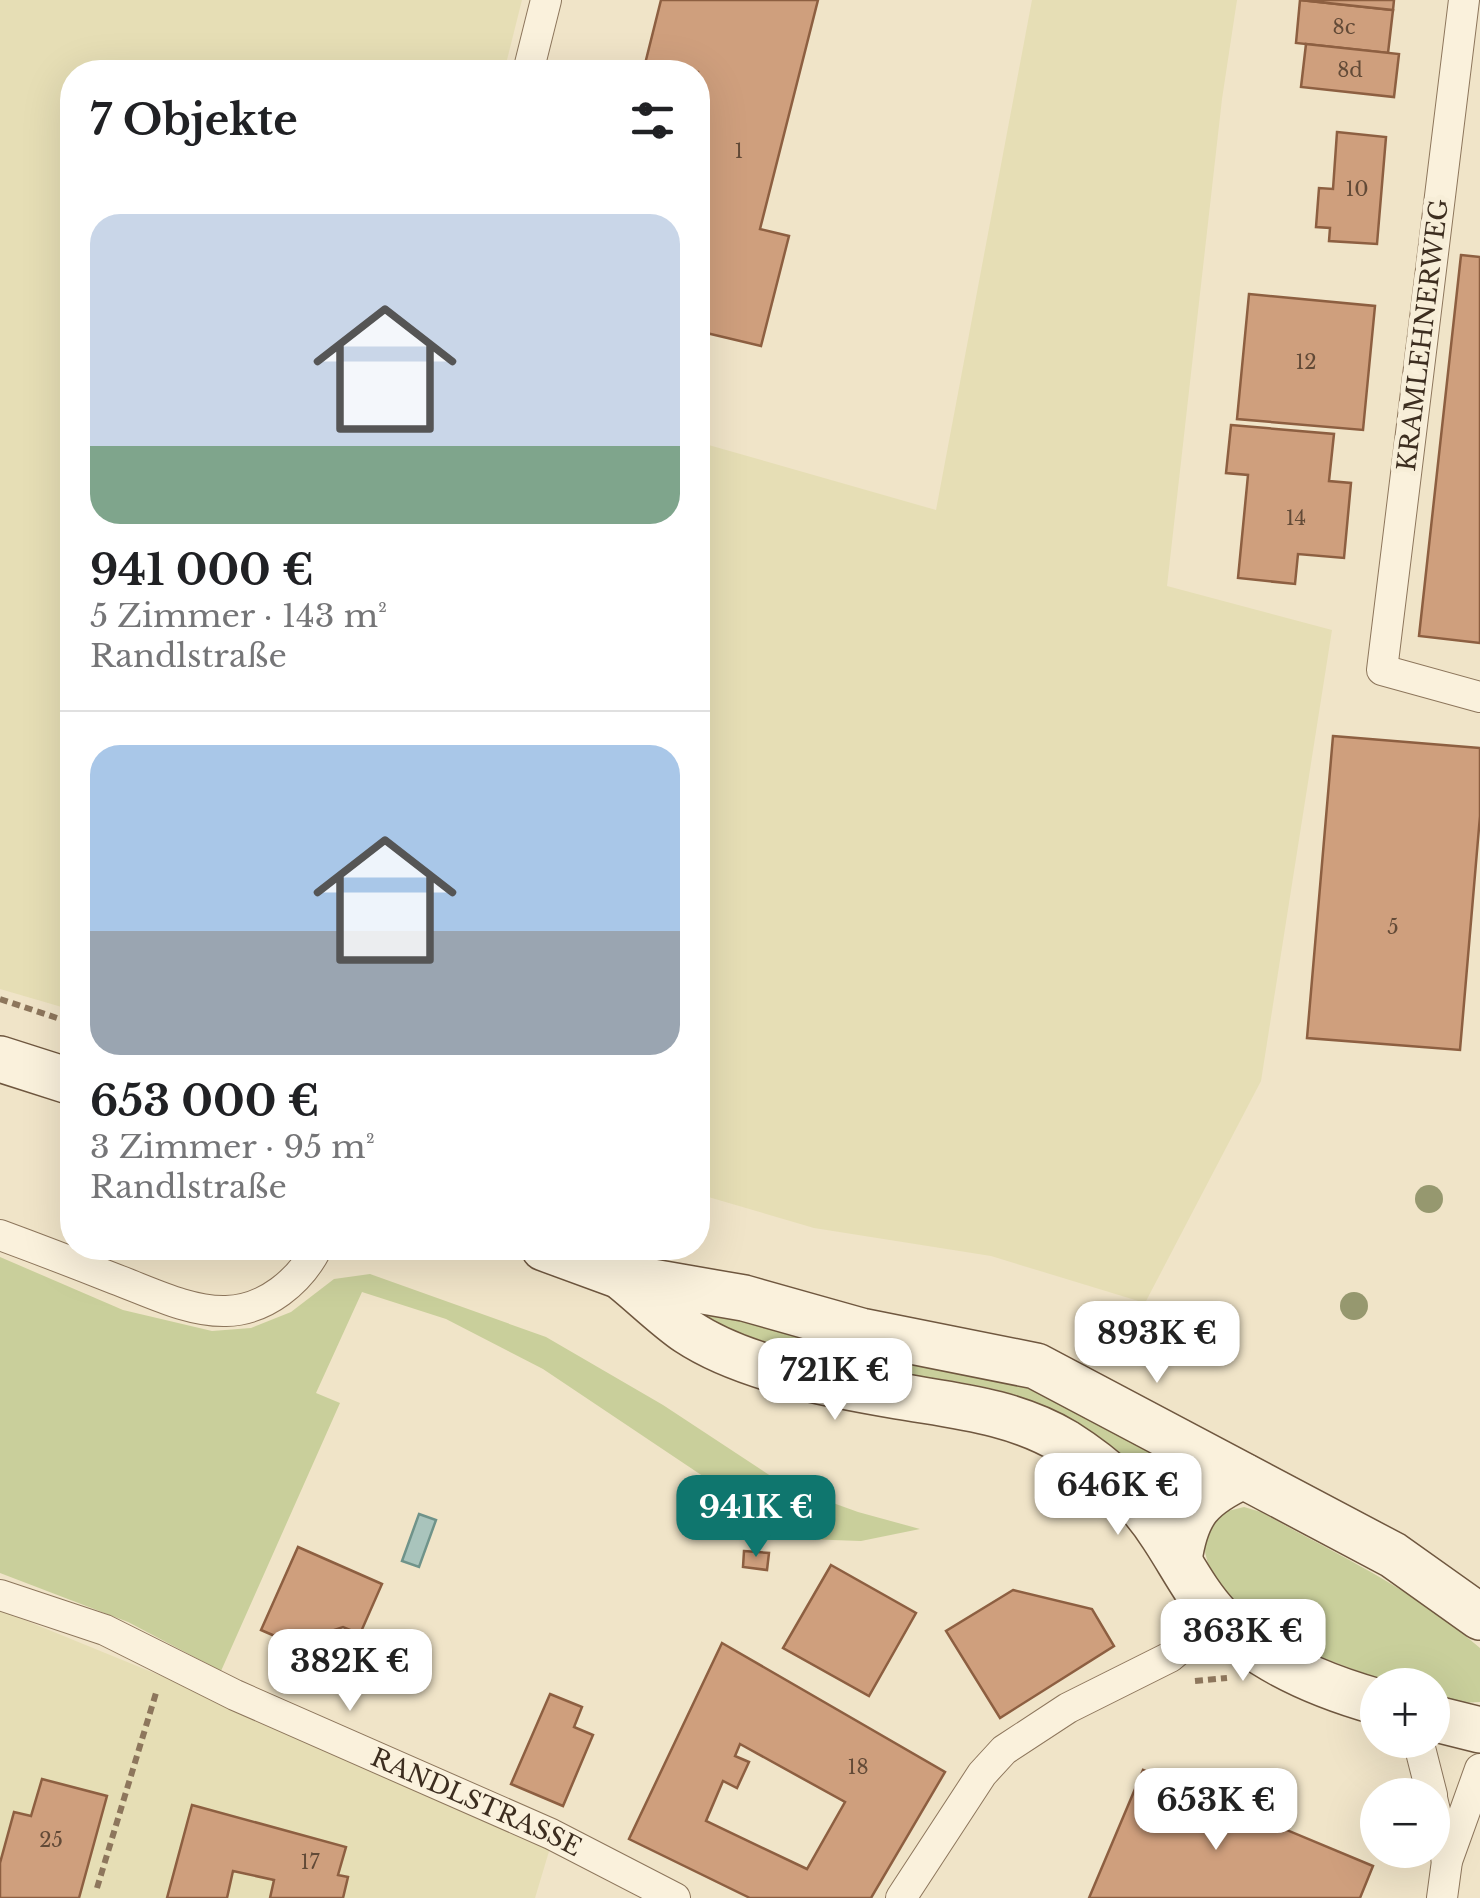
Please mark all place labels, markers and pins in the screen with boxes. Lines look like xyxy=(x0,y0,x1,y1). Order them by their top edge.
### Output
pin: 893K € xyxy=(1076,1301,1238,1386)
pin: 721K € xyxy=(754,1338,916,1423)
pin: 646K € xyxy=(1037,1453,1199,1538)
pin: 941K € xyxy=(675,1475,837,1560)
pin: 363K € xyxy=(1162,1599,1324,1684)
pin: 382K € xyxy=(269,1629,431,1714)
pin: 653K € xyxy=(1135,1768,1297,1853)

